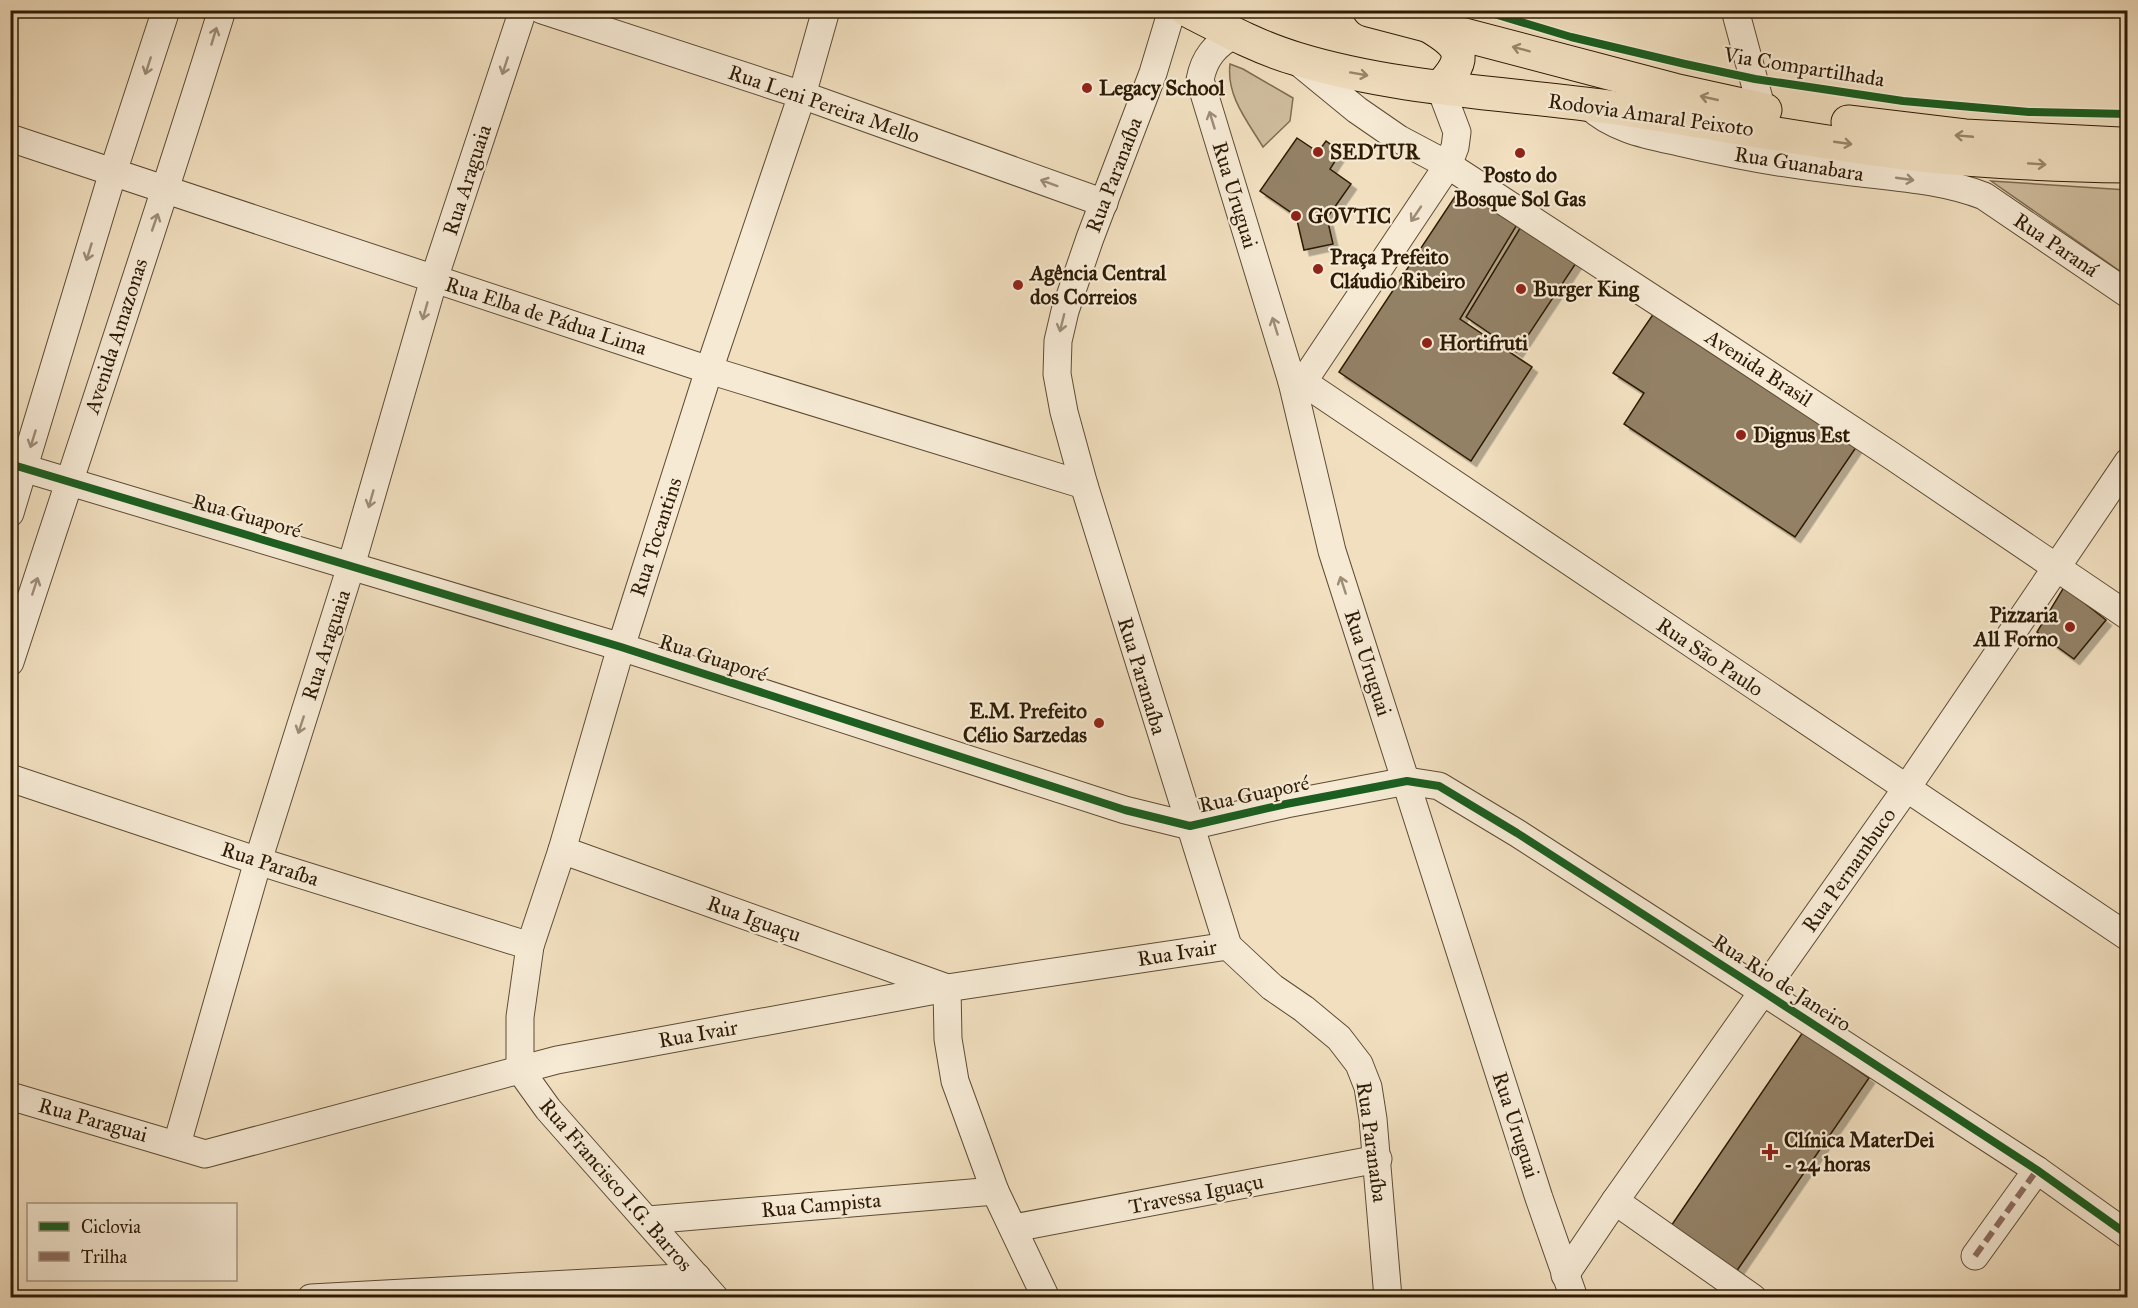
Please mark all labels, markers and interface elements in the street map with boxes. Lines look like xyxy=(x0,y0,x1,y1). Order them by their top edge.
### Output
one-way arrow xyxy=(209,27,220,46)
street label: Via Compartilhada xyxy=(1721,41,1886,93)
one-way arrow xyxy=(1511,43,1530,54)
one-way arrow xyxy=(142,56,153,75)
one-way arrow xyxy=(499,56,510,75)
street label: Rua Leni Pereira Mello xyxy=(725,59,924,149)
one-way arrow xyxy=(1349,68,1368,79)
place label: Legacy School xyxy=(1099,75,1226,101)
marker: Legacy School xyxy=(1080,81,1094,95)
street label: Rodovia Amaral Peixoto xyxy=(1546,88,1756,142)
one-way arrow xyxy=(1700,92,1719,103)
one-way arrow xyxy=(1206,110,1217,129)
street label: Rua Paranaíba xyxy=(1080,114,1148,236)
street label: Rua Araguaia xyxy=(437,121,497,239)
one-way arrow xyxy=(1955,130,1975,141)
street label: Rua Uruguai xyxy=(1206,138,1264,252)
one-way arrow xyxy=(1833,138,1852,149)
place label: SEDTUR xyxy=(1330,139,1421,165)
street label: Rua Guanabara xyxy=(1732,141,1866,187)
marker: SEDTUR xyxy=(1311,145,1325,159)
marker: Posto do Bosque Sol Gas xyxy=(1513,146,1527,160)
one-way arrow xyxy=(2026,158,2046,169)
place label: Posto do Bosque Sol Gas xyxy=(1454,162,1586,212)
one-way arrow xyxy=(1895,174,1914,185)
one-way arrow xyxy=(1040,177,1059,188)
place label: GOVTIC xyxy=(1308,203,1391,229)
one-way arrow xyxy=(1409,205,1422,222)
street label: Rua Paraná xyxy=(2009,207,2103,283)
marker: GOVTIC xyxy=(1289,209,1303,223)
one-way arrow xyxy=(150,213,161,232)
one-way arrow xyxy=(83,242,94,261)
place label: Praça Prefeito Cláudio Ribeiro xyxy=(1330,244,1465,294)
street label: Avenida Amazonas xyxy=(78,255,153,418)
place label: Agência Central dos Correios xyxy=(1028,260,1168,310)
marker: Praça Prefeito Cláudio Ribeiro xyxy=(1311,262,1325,276)
street label: Rua Elba de Pádua Lima xyxy=(442,271,650,361)
place label: Burger King xyxy=(1533,276,1640,302)
marker: Agência Central dos Correios xyxy=(1011,278,1025,292)
marker: Burger King xyxy=(1514,282,1528,296)
one-way arrow xyxy=(419,301,430,320)
one-way arrow xyxy=(1056,313,1068,332)
one-way arrow xyxy=(1269,317,1280,336)
street label: Avenida Brasil xyxy=(1700,323,1818,412)
place label: Hortifruti xyxy=(1439,330,1528,356)
marker: Hortifruti xyxy=(1420,336,1434,350)
place label: Dignus Est xyxy=(1753,422,1850,448)
marker: Dignus Est xyxy=(1734,428,1748,442)
one-way arrow xyxy=(27,429,38,448)
street label: Rua Tocantins xyxy=(625,474,687,600)
street label: Rua Guaporé xyxy=(189,488,305,544)
one-way arrow xyxy=(365,489,376,508)
one-way arrow xyxy=(1337,576,1348,595)
one-way arrow xyxy=(30,577,41,596)
street label: Rua Araguaia xyxy=(296,586,356,704)
place label: Pizzaria All Forno xyxy=(1972,602,2059,652)
street label: Rua Uruguai xyxy=(1339,607,1397,720)
street label: Rua São Paulo xyxy=(1652,612,1769,702)
street label: Rua Paranaíba xyxy=(1112,614,1172,738)
marker: Pizzaria All Forno xyxy=(2063,620,2077,634)
street label: Rua Guaporé xyxy=(656,628,771,688)
place label: E.M. Prefeito Célio Sarzedas xyxy=(963,698,1087,748)
one-way arrow xyxy=(295,715,306,734)
marker: E.M. Prefeito Célio Sarzedas xyxy=(1092,716,1106,730)
street label: Rua Guaporé xyxy=(1196,770,1312,818)
street label: Rua Pernambuco xyxy=(1796,803,1902,937)
street label: Rua Paraíba xyxy=(218,836,322,892)
street label: Rua Iguaçu xyxy=(703,890,805,948)
street label: Rua Rio de Janeiro xyxy=(1708,929,1856,1038)
street label: Rua Ivair xyxy=(1135,934,1219,972)
street label: Rua Ivair xyxy=(656,1014,740,1054)
street label: Rua Uruguai xyxy=(1487,1069,1545,1182)
street label: Rua Paranaíba xyxy=(1351,1080,1393,1204)
street label: Rua Paraguai xyxy=(35,1092,151,1148)
street label: Rua Francisco I.G. Barros xyxy=(534,1093,698,1277)
place label: Clínica MaterDei - 24 horas xyxy=(1784,1127,1935,1177)
marker: Clínica MaterDei - 24 horas xyxy=(1761,1143,1779,1161)
street label: Travessa Iguaçu xyxy=(1126,1168,1266,1220)
street label: Rua Campista xyxy=(760,1187,882,1223)
legend xyxy=(27,1203,237,1281)
text: Ciclovia xyxy=(81,1216,141,1238)
text: Trilha xyxy=(81,1246,127,1268)

